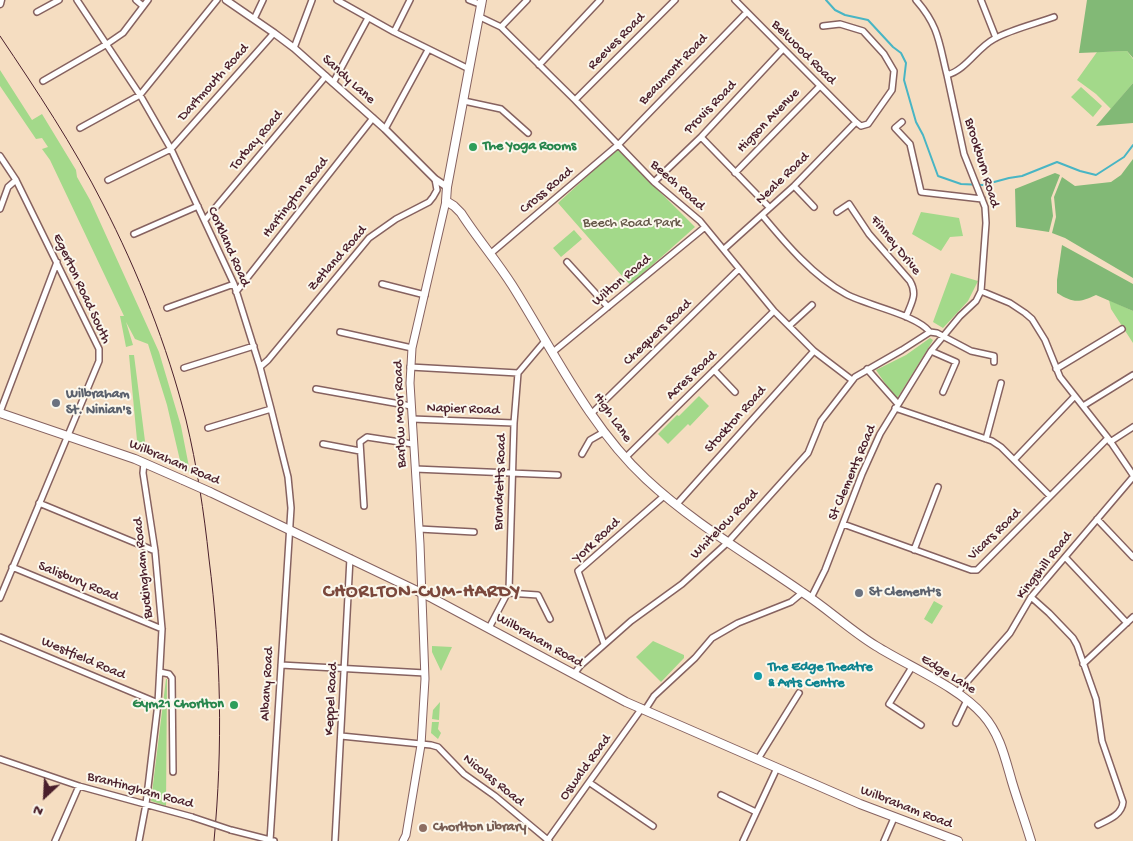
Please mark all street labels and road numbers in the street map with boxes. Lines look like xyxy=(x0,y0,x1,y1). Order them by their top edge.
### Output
street label: Reeves Road xyxy=(585,10,649,74)
street label: Belwood Road xyxy=(767,17,839,89)
street label: Beaumont Road xyxy=(636,31,712,109)
street label: Dartmouth Road xyxy=(175,41,253,125)
street label: Sandy Lane xyxy=(318,52,378,108)
street label: Provis Road xyxy=(681,78,741,138)
street label: Higson Avenue xyxy=(734,85,804,157)
street label: Torbay Road xyxy=(227,107,287,175)
street label: Brookburn Road xyxy=(959,116,1003,210)
street label: Neale Road xyxy=(753,149,813,209)
street label: Hartington Road xyxy=(259,154,333,242)
street label: Beech Road xyxy=(646,157,708,215)
street label: Cross Road xyxy=(517,164,577,218)
street label: Corkland Road xyxy=(203,204,253,290)
street label: Finney Drive xyxy=(866,213,924,279)
street label: Zetland Road xyxy=(305,223,371,295)
street label: Egerton Road South xyxy=(48,231,114,347)
street label: Wilton Road xyxy=(589,252,655,310)
street label: Chequers Road xyxy=(620,296,696,370)
street label: Acres Road xyxy=(663,348,721,404)
street label: Barlow Moor Road xyxy=(391,360,411,468)
street label: Stockton Road xyxy=(702,383,770,457)
street label: High Lane xyxy=(589,390,635,446)
street label: Napier Road xyxy=(426,400,500,420)
street label: St Clements Road xyxy=(825,423,881,523)
street label: Brundretts Road xyxy=(491,434,511,530)
street label: Wilbraham Road xyxy=(126,436,222,490)
street label: Whitelow Road xyxy=(688,487,762,563)
street label: Vicars Road xyxy=(965,506,1025,564)
street label: York Road xyxy=(570,515,624,567)
street label: Buckingham Road xyxy=(130,517,158,619)
street label: Kingshill Road xyxy=(1013,529,1077,603)
street label: Salisbury Road xyxy=(35,558,121,606)
street label: Wilbraham Road xyxy=(492,610,586,672)
street label: Westfield Road xyxy=(38,634,128,684)
street label: Albany Road xyxy=(258,647,278,721)
street label: Edge Lane xyxy=(917,651,979,699)
street label: Keppel Road xyxy=(322,662,342,736)
street label: Oswald Road xyxy=(556,732,616,804)
street label: Nicolas Road xyxy=(459,751,527,811)
street label: Brantingham Road xyxy=(85,769,195,813)
street label: Wilbraham Road xyxy=(858,783,954,833)

